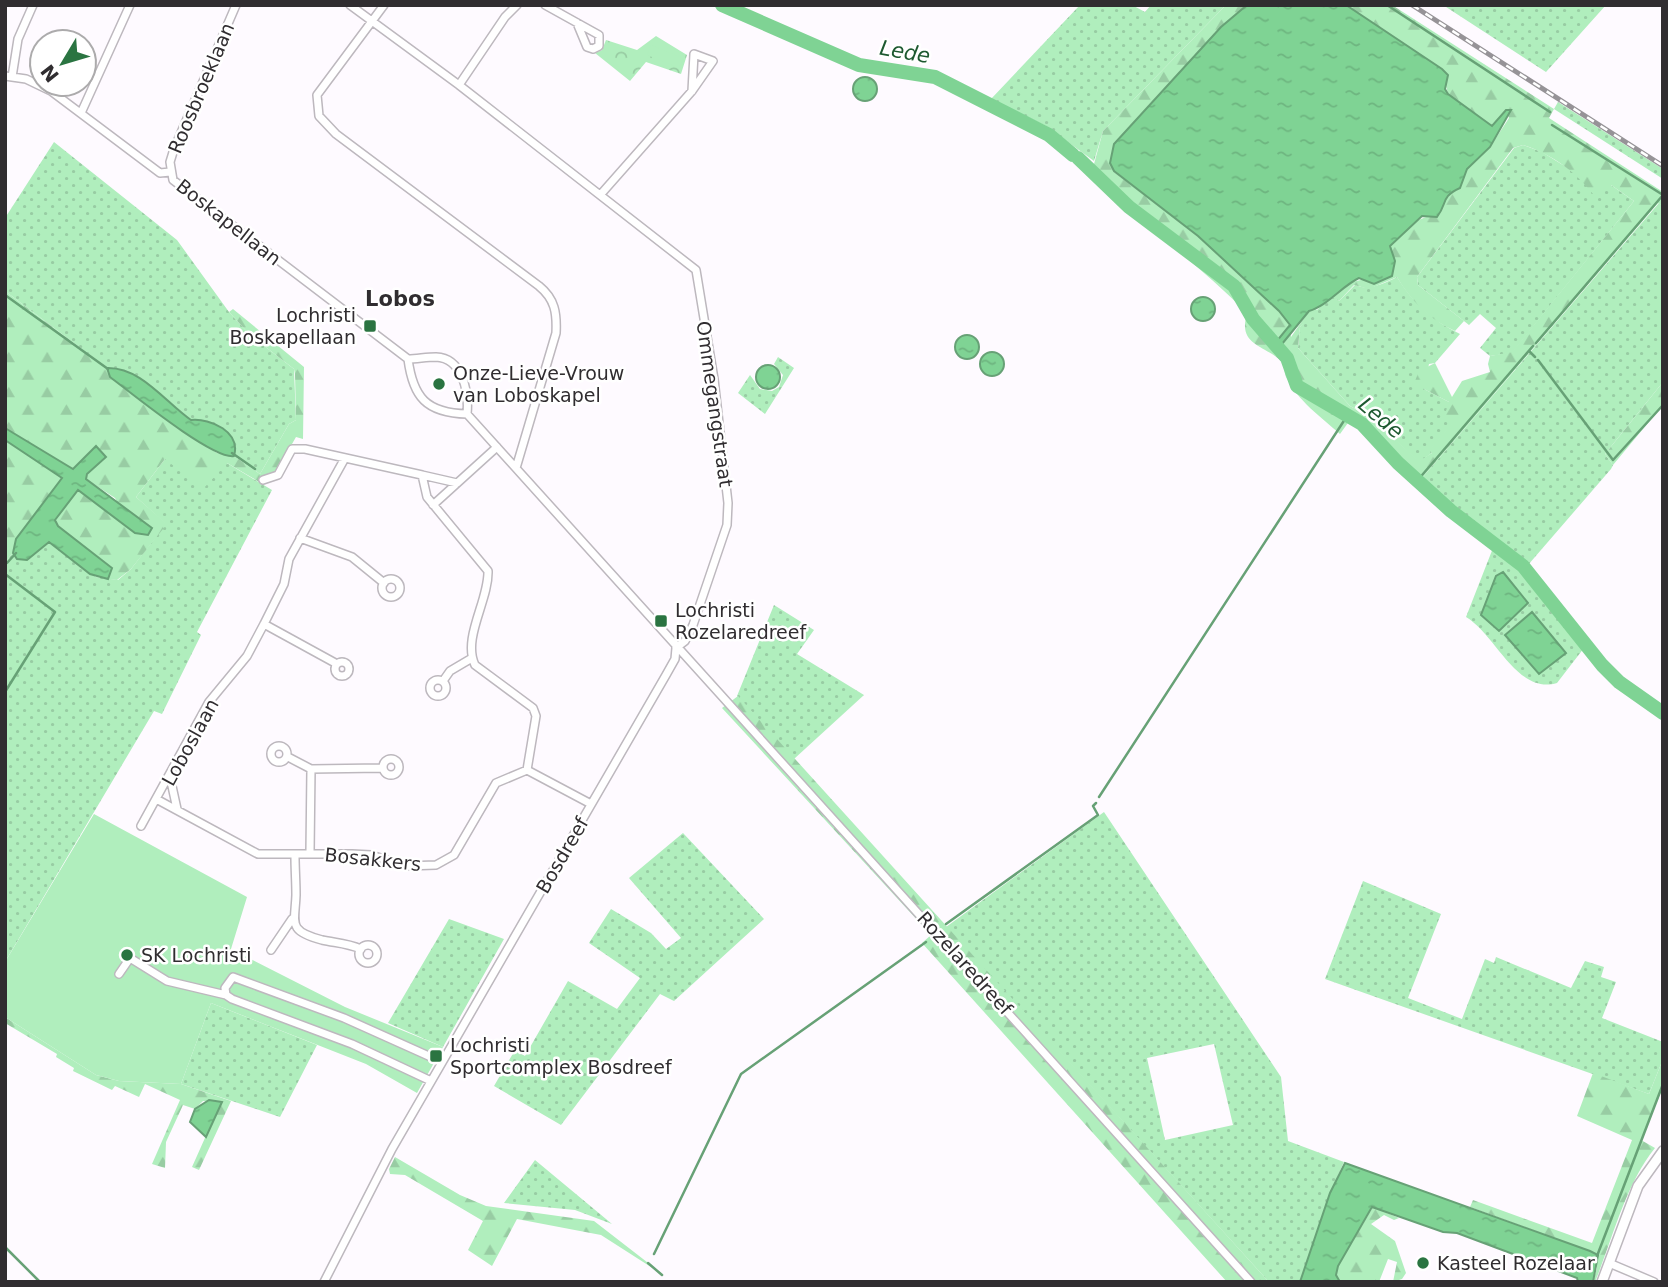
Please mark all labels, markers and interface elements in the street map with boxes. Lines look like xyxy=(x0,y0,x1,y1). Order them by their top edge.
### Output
street label: Roosbroeklaan xyxy=(164,19,238,157)
north arrow xyxy=(28,28,98,98)
water label: Lede xyxy=(878,36,932,68)
text: N xyxy=(36,60,63,87)
street label: Boskapellaan xyxy=(172,174,286,270)
district label: Lobos xyxy=(365,287,435,311)
place label: Lochristi Boskapellaan xyxy=(229,304,356,348)
marker: Lochristi Boskapellaan xyxy=(362,318,378,334)
street label: Ommegangstraat xyxy=(692,320,738,488)
place label: Onze-Lieve-Vrouw van Loboskapel xyxy=(453,362,624,406)
marker: Onze-Lieve-Vrouw van Loboskapel xyxy=(431,376,447,392)
water label: Lede xyxy=(1354,392,1408,444)
place label: Lochristi Rozelaredreef xyxy=(675,599,807,643)
marker: Lochristi Rozelaredreef xyxy=(653,613,669,629)
street label: Loboslaan xyxy=(157,695,223,789)
street label: Bosdreef xyxy=(531,812,593,897)
street label: Bosakkers xyxy=(324,843,422,875)
street label: Rozelaredreef xyxy=(913,907,1018,1020)
place label: SK Lochristi xyxy=(141,944,252,966)
marker: SK Lochristi xyxy=(119,947,135,963)
place label: Lochristi Sportcomplex Bosdreef xyxy=(450,1034,673,1078)
marker: Lochristi Sportcomplex Bosdreef xyxy=(428,1048,444,1064)
place label: Kasteel Rozelaar xyxy=(1437,1252,1595,1274)
marker: Kasteel Rozelaar xyxy=(1415,1255,1431,1271)

